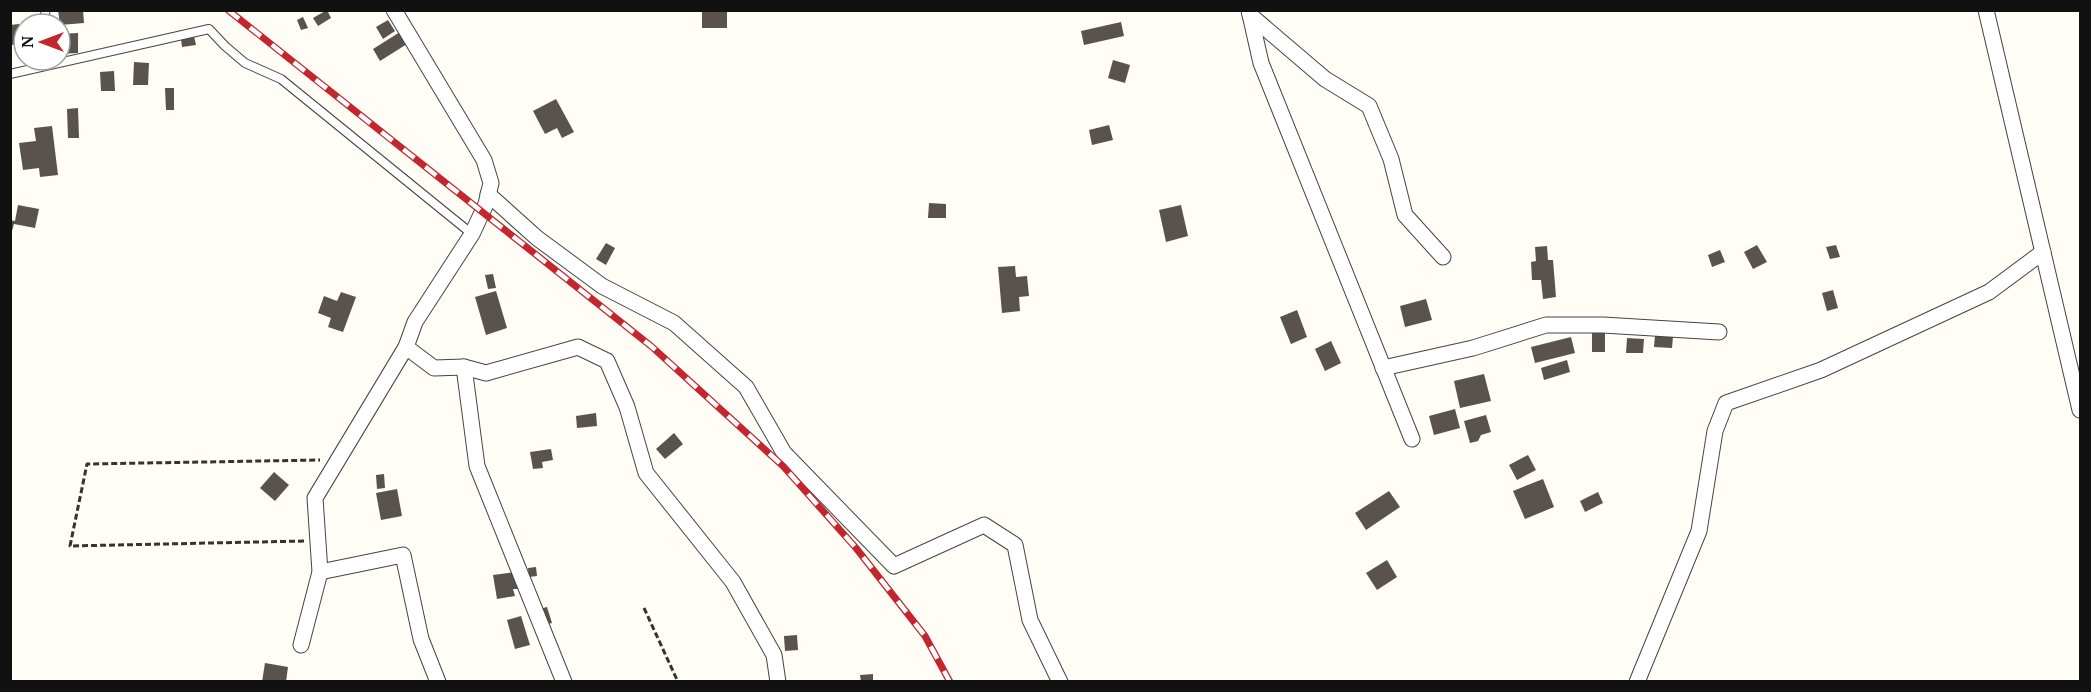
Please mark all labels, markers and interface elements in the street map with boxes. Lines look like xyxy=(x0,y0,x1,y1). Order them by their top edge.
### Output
north arrow xyxy=(12,12,72,72)
text: N xyxy=(16,36,38,48)

